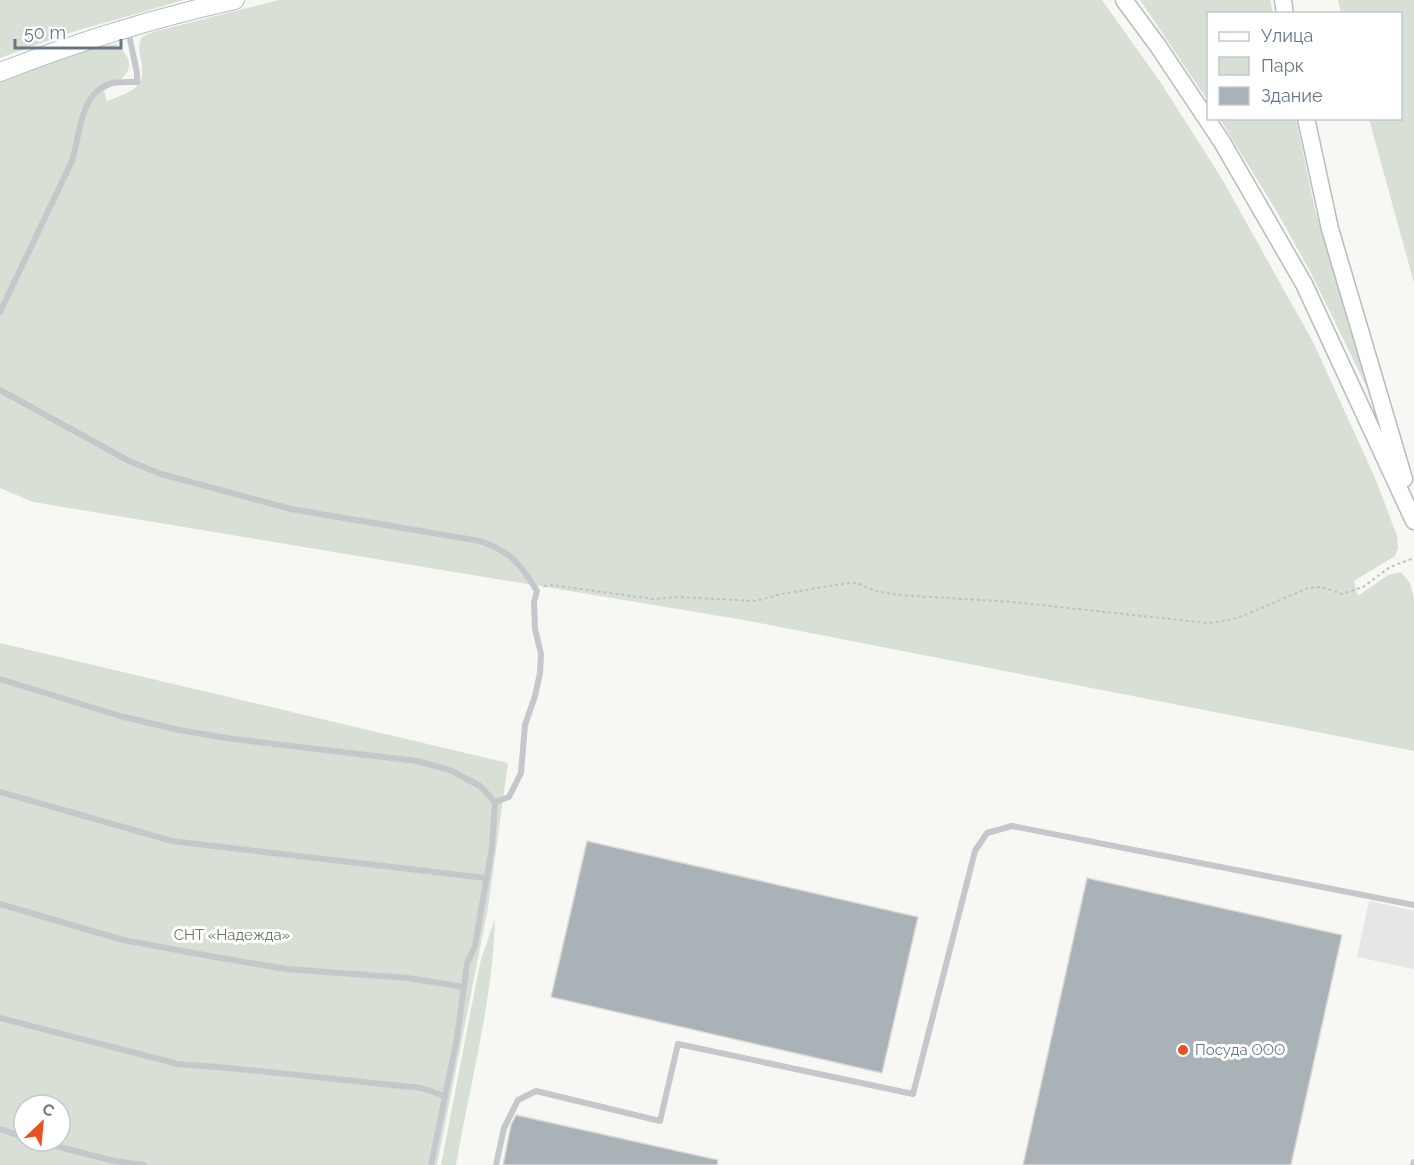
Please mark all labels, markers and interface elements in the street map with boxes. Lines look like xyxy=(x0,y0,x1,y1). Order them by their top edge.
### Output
scale bar xyxy=(15,12,122,50)
legend xyxy=(1207,12,1402,120)
text: 50 m xyxy=(24,22,66,43)
text: Улица xyxy=(1261,25,1313,46)
text: Парк xyxy=(1261,55,1304,76)
text: Здание xyxy=(1261,85,1323,106)
park label: СНТ «Надежда» xyxy=(174,926,290,944)
place label: Посуда ООО xyxy=(1195,1041,1285,1059)
marker: Посуда ООО xyxy=(1176,1043,1190,1057)
north arrow xyxy=(12,1093,72,1153)
text: С xyxy=(39,1099,57,1121)

